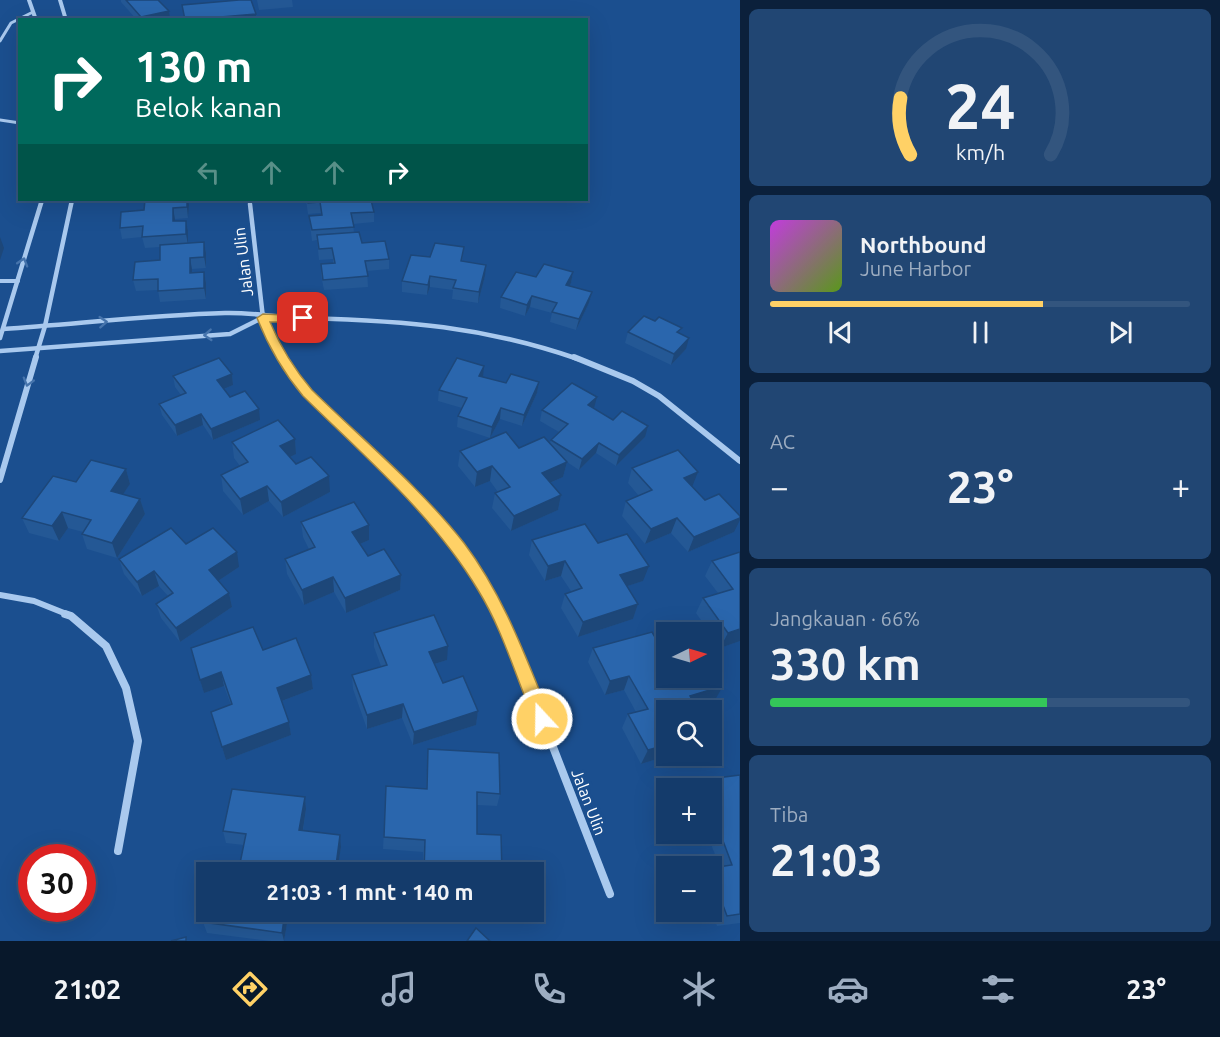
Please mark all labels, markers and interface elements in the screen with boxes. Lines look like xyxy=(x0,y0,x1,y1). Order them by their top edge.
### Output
icon: right xyxy=(36,42,114,120)
text: 130 m xyxy=(135,43,252,90)
text: 24 xyxy=(945,71,1015,141)
text: Belok kanan xyxy=(135,92,282,122)
text: km/h xyxy=(955,140,1005,164)
icon: left xyxy=(192,156,225,189)
icon: ahead xyxy=(255,156,288,189)
icon: ahead xyxy=(318,156,351,189)
icon: right xyxy=(381,156,414,189)
street label: Jalan Ulin xyxy=(230,226,256,298)
text: Northbound xyxy=(860,232,986,257)
one-way arrow xyxy=(16,257,29,268)
text: June Harbor xyxy=(860,257,971,280)
pin xyxy=(277,292,328,343)
icon: arrive xyxy=(286,301,319,334)
one-way arrow xyxy=(99,316,108,329)
icon: previous xyxy=(824,316,857,349)
icon: pause xyxy=(964,316,997,349)
icon: next xyxy=(1104,316,1137,349)
one-way arrow xyxy=(204,329,213,342)
one-way arrow xyxy=(23,377,36,387)
text: AC xyxy=(770,430,795,453)
text: 23° xyxy=(947,461,1013,512)
text: − xyxy=(770,468,789,505)
text: + xyxy=(1171,468,1190,505)
text: Jangkauan · 66% xyxy=(770,607,920,630)
north arrow xyxy=(656,622,722,688)
map controls xyxy=(656,622,722,922)
text: 330 km xyxy=(770,638,921,689)
position arrow xyxy=(510,687,574,751)
button: search xyxy=(656,700,722,766)
street label: Jalan Ulin xyxy=(568,766,610,838)
button: + xyxy=(656,778,722,844)
text: Tiba xyxy=(770,803,808,826)
text: 21:03 xyxy=(770,834,883,885)
speed limit sign: 30 xyxy=(18,844,96,922)
button: − xyxy=(656,856,722,922)
text: 21:03 · 1 mnt · 140 m xyxy=(266,879,474,904)
icon: directions xyxy=(229,968,271,1010)
icon: music xyxy=(378,968,420,1010)
icon: phone xyxy=(528,968,570,1010)
icon: climate xyxy=(678,968,720,1010)
icon: car xyxy=(827,968,869,1010)
icon: filters xyxy=(977,968,1019,1010)
text: 21:02 xyxy=(54,974,121,1004)
text: 23° xyxy=(1126,974,1166,1004)

